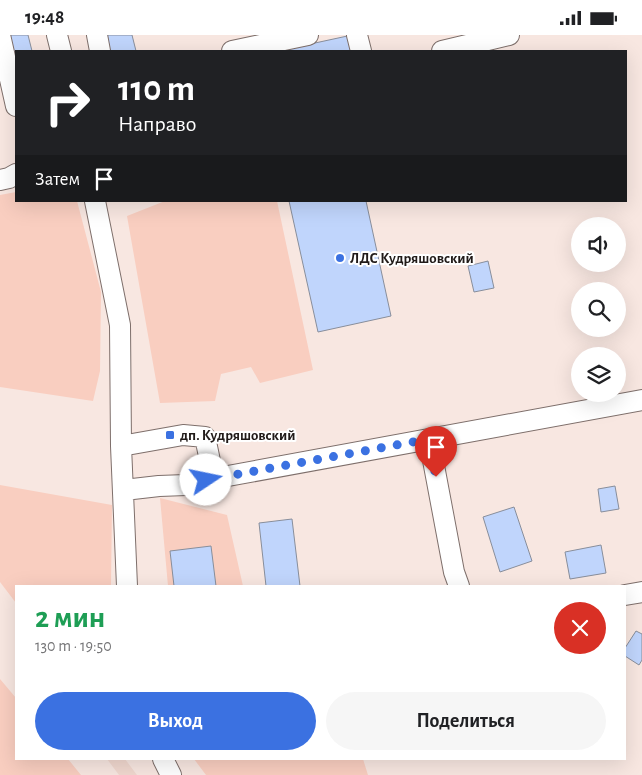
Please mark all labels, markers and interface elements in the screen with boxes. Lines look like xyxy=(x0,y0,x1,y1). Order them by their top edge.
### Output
text: 19:48 xyxy=(25,8,64,27)
icon: right xyxy=(35,70,100,135)
text: 110 m xyxy=(118,72,195,107)
text: Направо xyxy=(118,113,196,135)
icon: arrive xyxy=(90,165,118,193)
text: Затем xyxy=(35,170,80,189)
map controls xyxy=(571,217,626,402)
button: sound xyxy=(571,217,626,272)
place label: ЛДС Кудряшовский xyxy=(350,251,474,266)
marker: ЛДС Кудряшовский xyxy=(334,252,346,264)
button: search xyxy=(571,282,626,337)
button: layers xyxy=(571,347,626,402)
pin xyxy=(415,426,457,477)
place label: дп. Кудряшовский xyxy=(180,428,295,443)
marker: дп. Кудряшовский xyxy=(164,429,176,441)
icon: arrive xyxy=(422,433,450,461)
position arrow xyxy=(179,453,231,505)
button: close xyxy=(554,602,606,654)
text: 2 мин xyxy=(35,603,105,633)
text: 130 m · 19:50 xyxy=(35,638,112,654)
button: Выход xyxy=(35,692,316,750)
button: Поделиться xyxy=(326,692,606,750)

